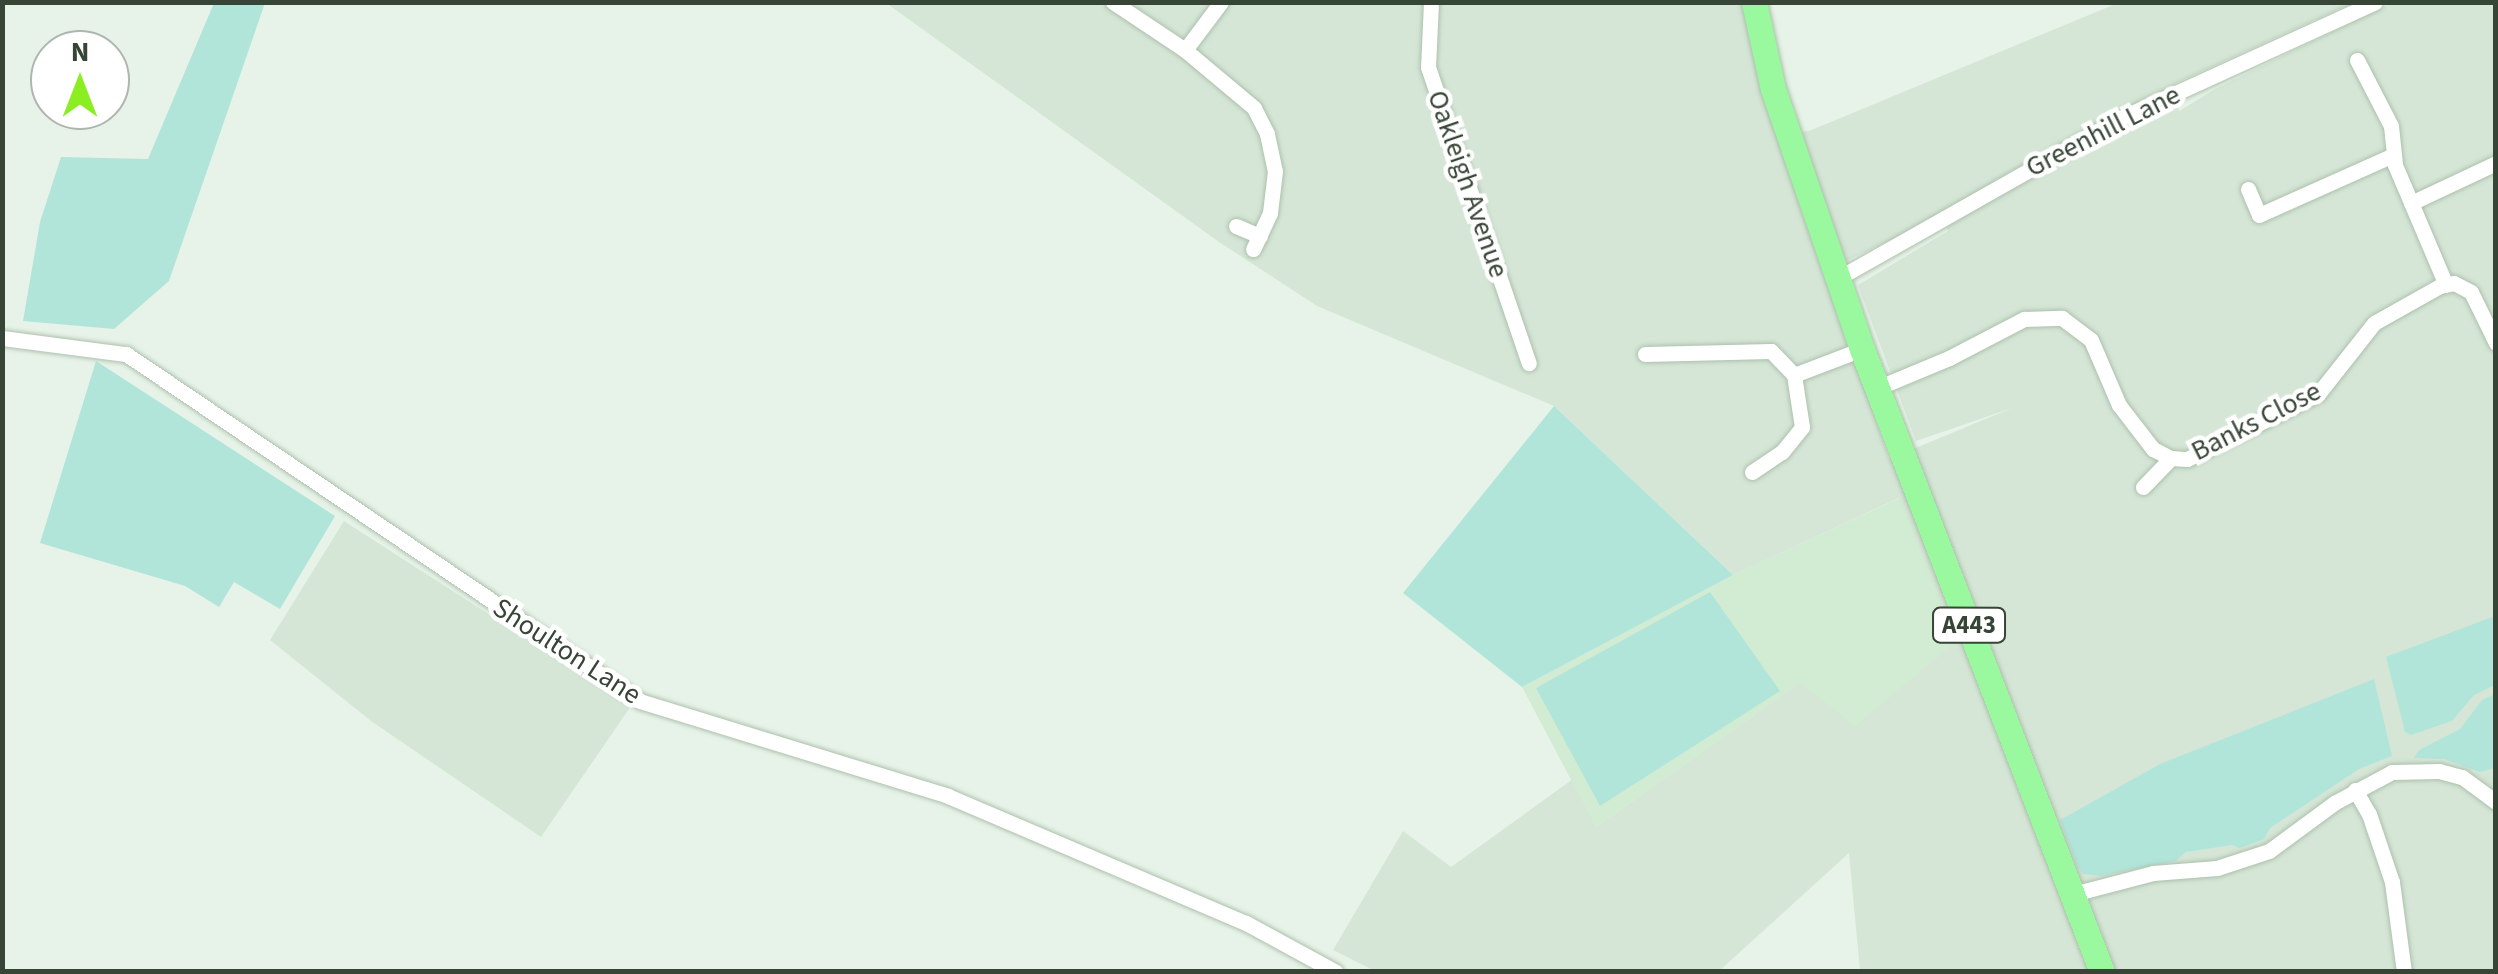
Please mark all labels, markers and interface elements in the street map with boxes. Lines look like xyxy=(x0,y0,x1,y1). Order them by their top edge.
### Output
north arrow xyxy=(30,30,130,130)
text: N xyxy=(71,32,89,72)
street label: Greenhill Lane xyxy=(2020,78,2186,184)
street label: Oakleigh Avenue xyxy=(1420,86,1516,282)
street label: Banks Close xyxy=(2186,374,2326,468)
street label: Shoulton Lane xyxy=(487,591,647,711)
road number: A443 xyxy=(1932,605,2006,645)

